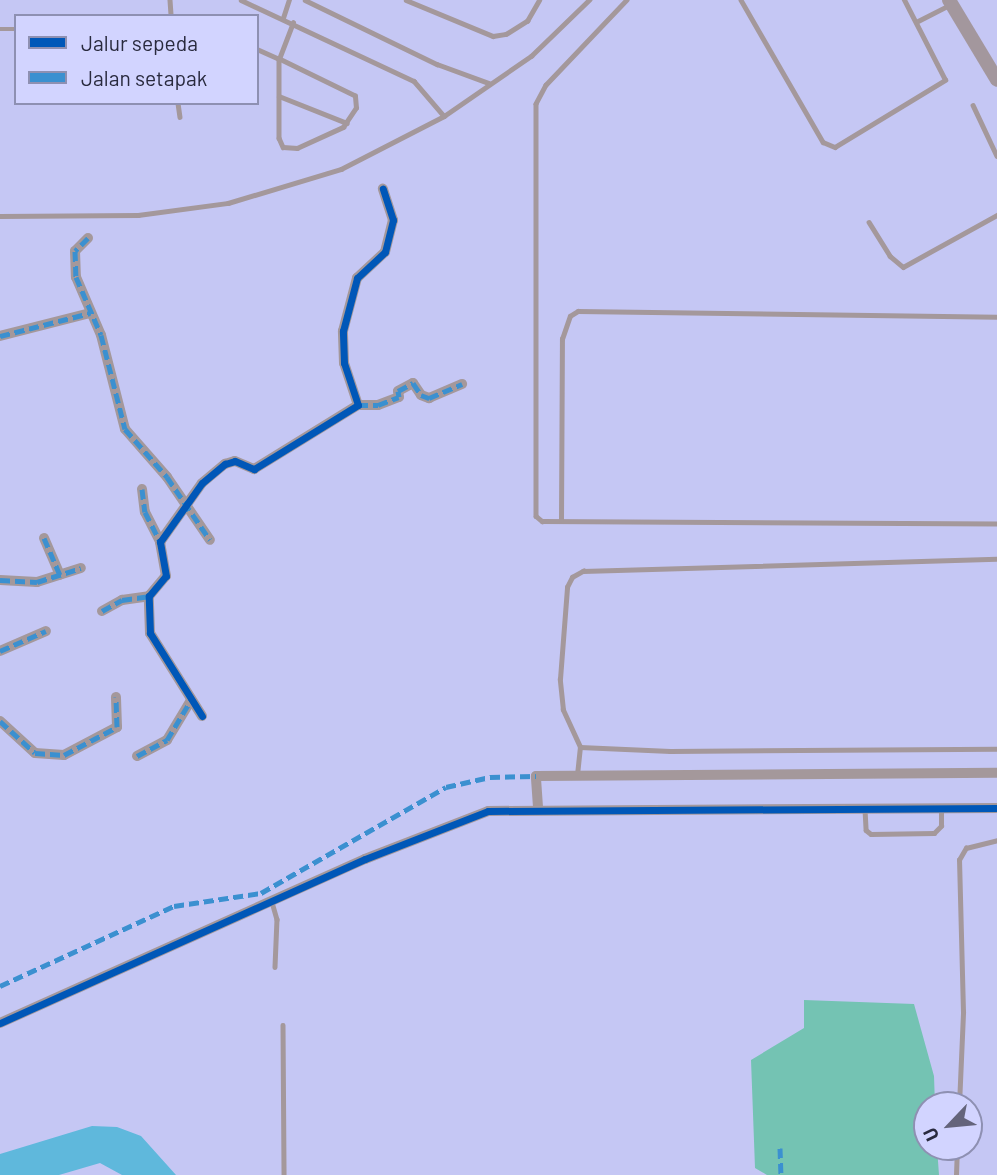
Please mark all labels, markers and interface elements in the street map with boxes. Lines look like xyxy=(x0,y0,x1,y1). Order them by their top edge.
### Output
legend xyxy=(14,14,259,105)
text: Jalur sepeda xyxy=(81,30,198,55)
text: Jalan setapak xyxy=(81,65,207,90)
north arrow xyxy=(913,1091,983,1161)
text: U xyxy=(918,1124,943,1145)

